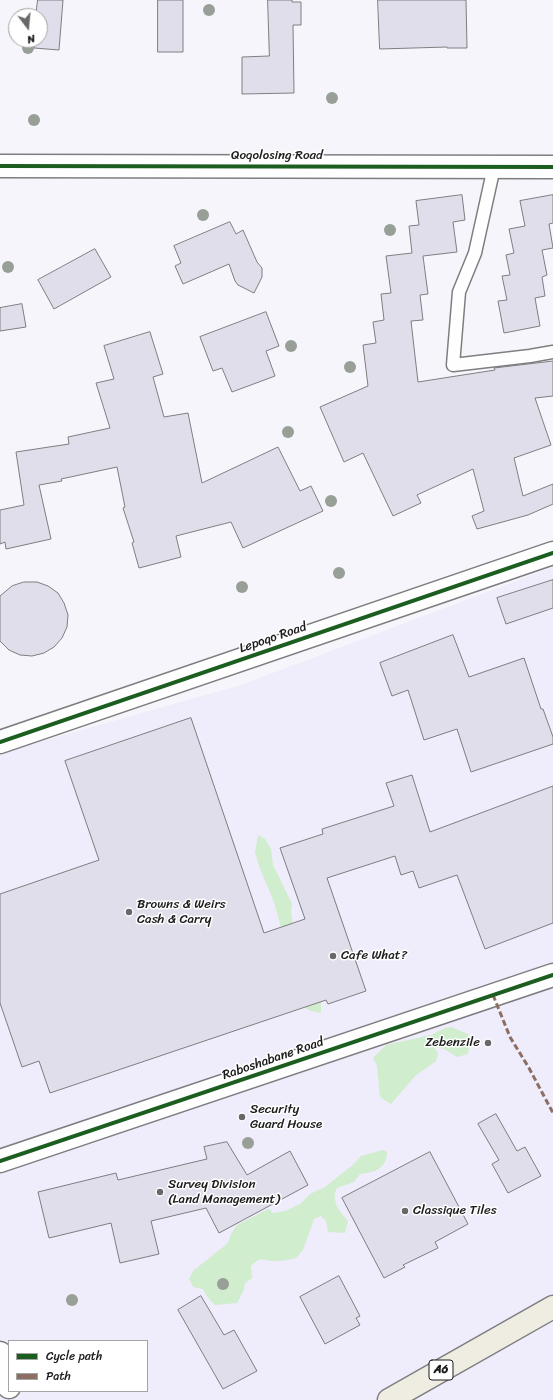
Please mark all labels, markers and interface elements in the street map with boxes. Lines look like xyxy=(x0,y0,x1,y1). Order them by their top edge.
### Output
north arrow xyxy=(8,8,48,48)
text: N xyxy=(25,29,37,49)
street label: Qoqolosing Road xyxy=(231,148,323,164)
street label: Lepoqo Road xyxy=(237,619,309,657)
place label: Browns & Weirs Cash & Carry xyxy=(137,897,226,928)
marker: Browns & Weirs Cash & Carry xyxy=(124,907,134,917)
place label: Cafe What? xyxy=(341,948,407,964)
marker: Cafe What? xyxy=(328,951,338,961)
street label: Raboshabane Road xyxy=(220,1034,326,1084)
place label: Zebenzile xyxy=(425,1035,480,1051)
marker: Zebenzile xyxy=(483,1038,493,1048)
place label: Security Guard House xyxy=(250,1102,322,1133)
marker: Security Guard House xyxy=(237,1112,247,1122)
place label: Survey Division (Land Management) xyxy=(168,1177,280,1208)
marker: Survey Division (Land Management) xyxy=(155,1187,165,1197)
place label: Classique Tiles xyxy=(413,1203,497,1219)
marker: Classique Tiles xyxy=(400,1206,410,1216)
legend xyxy=(8,1340,148,1392)
text: Cycle path xyxy=(46,1345,102,1367)
road number: A6 xyxy=(429,1360,453,1380)
text: Path xyxy=(46,1365,71,1387)

